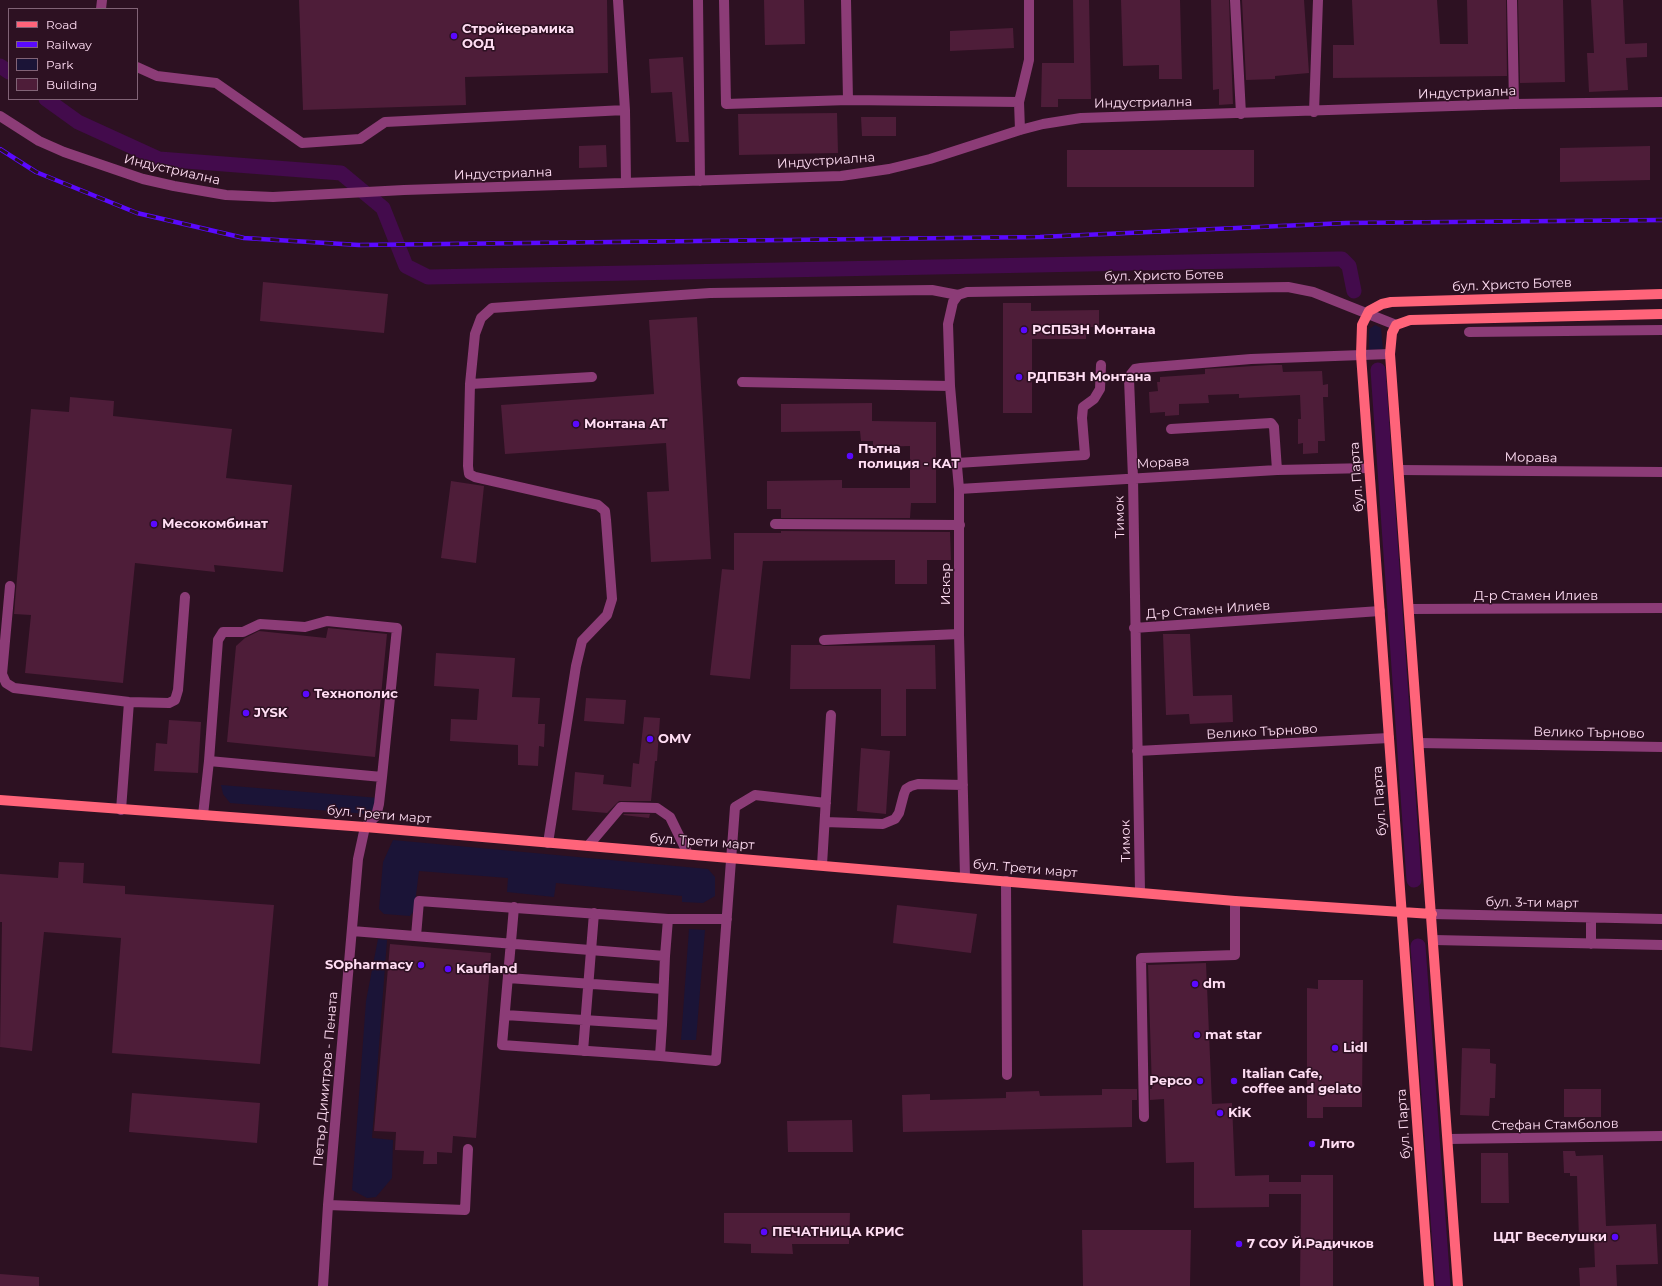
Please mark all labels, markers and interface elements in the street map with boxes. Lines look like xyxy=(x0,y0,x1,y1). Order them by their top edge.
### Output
legend xyxy=(8,8,138,100)
text: Road xyxy=(46,17,77,32)
place label: Стройкерамика ООД xyxy=(462,21,574,52)
marker: Стройкерамика ООД xyxy=(449,31,459,41)
text: Railway xyxy=(46,37,92,52)
text: Park xyxy=(46,57,73,72)
text: Building xyxy=(46,77,97,92)
street label: Индустриална xyxy=(1418,83,1516,103)
street label: Индустриална xyxy=(1094,94,1192,112)
street label: Индустриална xyxy=(776,150,876,172)
street label: Индустриална xyxy=(122,151,222,189)
street label: Индустриална xyxy=(454,164,552,184)
street label: бул. Христо Ботев xyxy=(1104,267,1224,285)
street label: бул. Христо Ботев xyxy=(1452,275,1572,295)
place label: РСПБЗН Монтана xyxy=(1032,322,1155,338)
marker: РСПБЗН Монтана xyxy=(1019,325,1029,335)
place label: РДПБЗН Монтана xyxy=(1027,369,1151,385)
marker: РДПБЗН Монтана xyxy=(1014,372,1024,382)
place label: Монтана АТ xyxy=(584,416,668,432)
marker: Монтана АТ xyxy=(571,419,581,429)
place label: Пътна полиция - КАТ xyxy=(858,441,959,472)
street label: бул. Парта xyxy=(1347,441,1367,513)
street label: Морава xyxy=(1505,450,1557,466)
marker: Пътна полиция - КАТ xyxy=(845,451,855,461)
street label: Морава xyxy=(1136,454,1190,472)
street label: Тимок xyxy=(1112,496,1128,538)
place label: Месокомбинат xyxy=(162,516,268,532)
marker: Месокомбинат xyxy=(149,519,159,529)
street label: Искър xyxy=(938,563,954,605)
street label: Д-р Стамен Илиев xyxy=(1474,588,1598,604)
street label: Д-р Стамен Илиев xyxy=(1145,598,1271,622)
place label: Технополис xyxy=(314,686,398,702)
marker: Технополис xyxy=(301,689,311,699)
place label: JYSK xyxy=(254,705,287,721)
marker: JYSK xyxy=(241,708,251,718)
street label: Велико Търново xyxy=(1206,721,1318,743)
street label: Велико Търново xyxy=(1533,724,1645,742)
place label: OMV xyxy=(658,731,691,747)
marker: OMV xyxy=(645,734,655,744)
street label: бул. Парта xyxy=(1370,765,1390,837)
street label: бул. Трети март xyxy=(326,803,432,827)
street label: Тимок xyxy=(1118,820,1134,862)
street label: бул. Трети март xyxy=(649,831,755,853)
street label: бул. Трети март xyxy=(972,857,1078,881)
street label: бул. 3-ти март xyxy=(1485,894,1579,912)
place label: SOpharmacy xyxy=(325,957,413,973)
marker: SOpharmacy xyxy=(416,960,426,970)
place label: Kaufland xyxy=(456,961,517,977)
marker: Kaufland xyxy=(443,964,453,974)
place label: dm xyxy=(1203,976,1226,992)
marker: dm xyxy=(1190,979,1200,989)
street label: Петър Димитров - Пената xyxy=(311,991,341,1167)
place label: mat star xyxy=(1205,1027,1262,1043)
marker: mat star xyxy=(1192,1030,1202,1040)
place label: Lidl xyxy=(1343,1040,1368,1056)
marker: Lidl xyxy=(1330,1043,1340,1053)
place label: Italian Cafe, coffee and gelato xyxy=(1242,1066,1361,1097)
place label: Pepco xyxy=(1149,1073,1192,1089)
marker: Pepco xyxy=(1195,1076,1205,1086)
marker: Italian Cafe, coffee and gelato xyxy=(1229,1076,1239,1086)
street label: бул. Парта xyxy=(1394,1088,1414,1160)
place label: KiK xyxy=(1228,1105,1251,1121)
marker: KiK xyxy=(1215,1108,1225,1118)
street label: Стефан Стамболов xyxy=(1491,1116,1619,1134)
place label: Лито xyxy=(1320,1136,1355,1152)
marker: Лито xyxy=(1307,1139,1317,1149)
place label: ПЕЧАТНИЦА КРИС xyxy=(772,1224,904,1240)
marker: ПЕЧАТНИЦА КРИС xyxy=(759,1227,769,1237)
place label: ЦДГ Веселушки xyxy=(1493,1229,1607,1245)
marker: ЦДГ Веселушки xyxy=(1610,1232,1620,1242)
place label: 7 СОУ Й.Радичков xyxy=(1247,1236,1374,1252)
marker: 7 СОУ Й.Радичков xyxy=(1234,1239,1244,1249)

